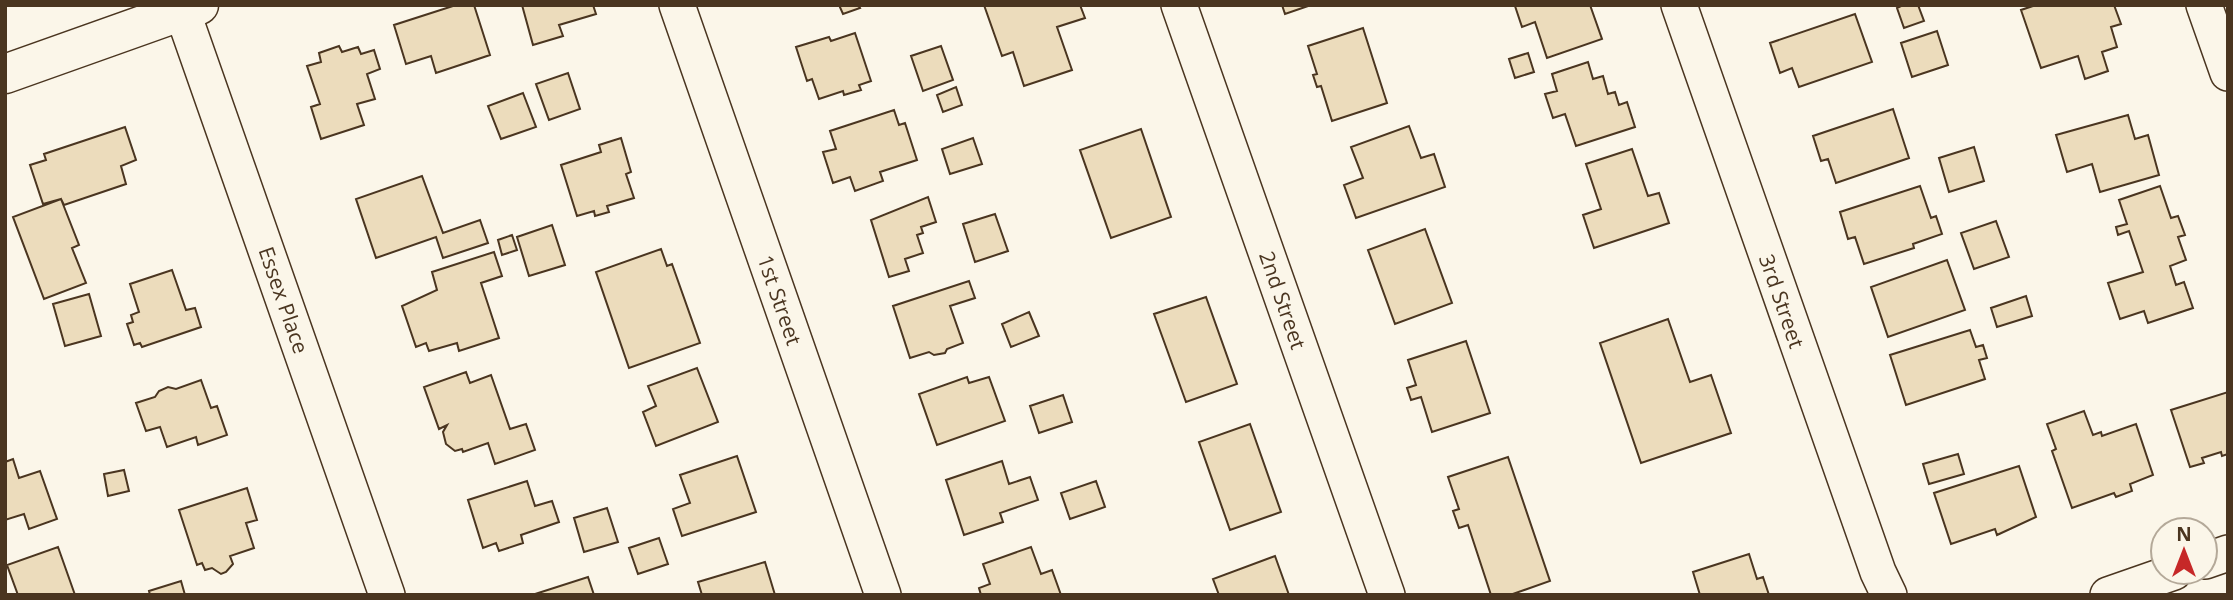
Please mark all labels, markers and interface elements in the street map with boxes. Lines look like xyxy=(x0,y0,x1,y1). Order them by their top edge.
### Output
street label: Essex Place xyxy=(253,243,315,357)
street label: 2nd Street xyxy=(1253,247,1313,353)
street label: 3rd Street xyxy=(1753,250,1811,352)
street label: 1st Street xyxy=(752,251,808,349)
north arrow xyxy=(2149,516,2219,586)
text: N xyxy=(2176,521,2192,547)

